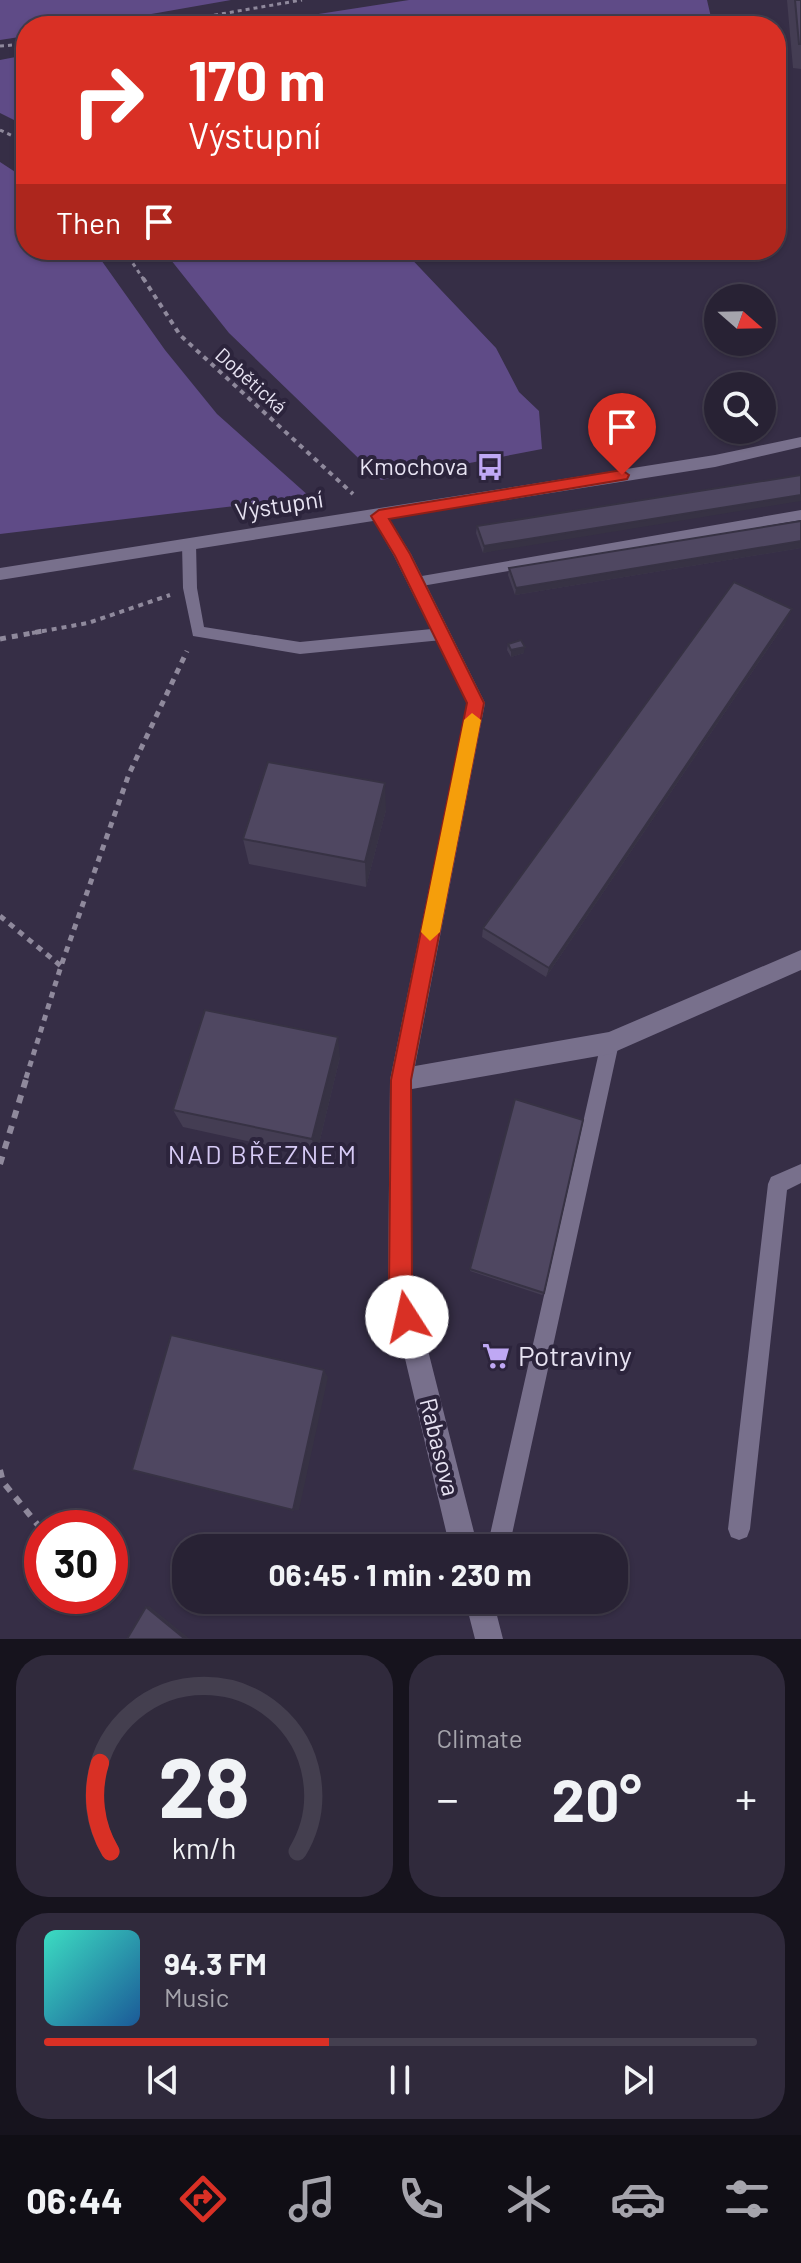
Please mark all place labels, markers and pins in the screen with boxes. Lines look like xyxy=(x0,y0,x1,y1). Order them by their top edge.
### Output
pin xyxy=(588,393,656,475)
place label: Kmochova xyxy=(359,451,468,480)
bus stop icon: Kmochova xyxy=(475,452,505,482)
place label: Potraviny xyxy=(518,1338,632,1372)
supermarket icon: Potraviny xyxy=(481,1341,511,1371)

